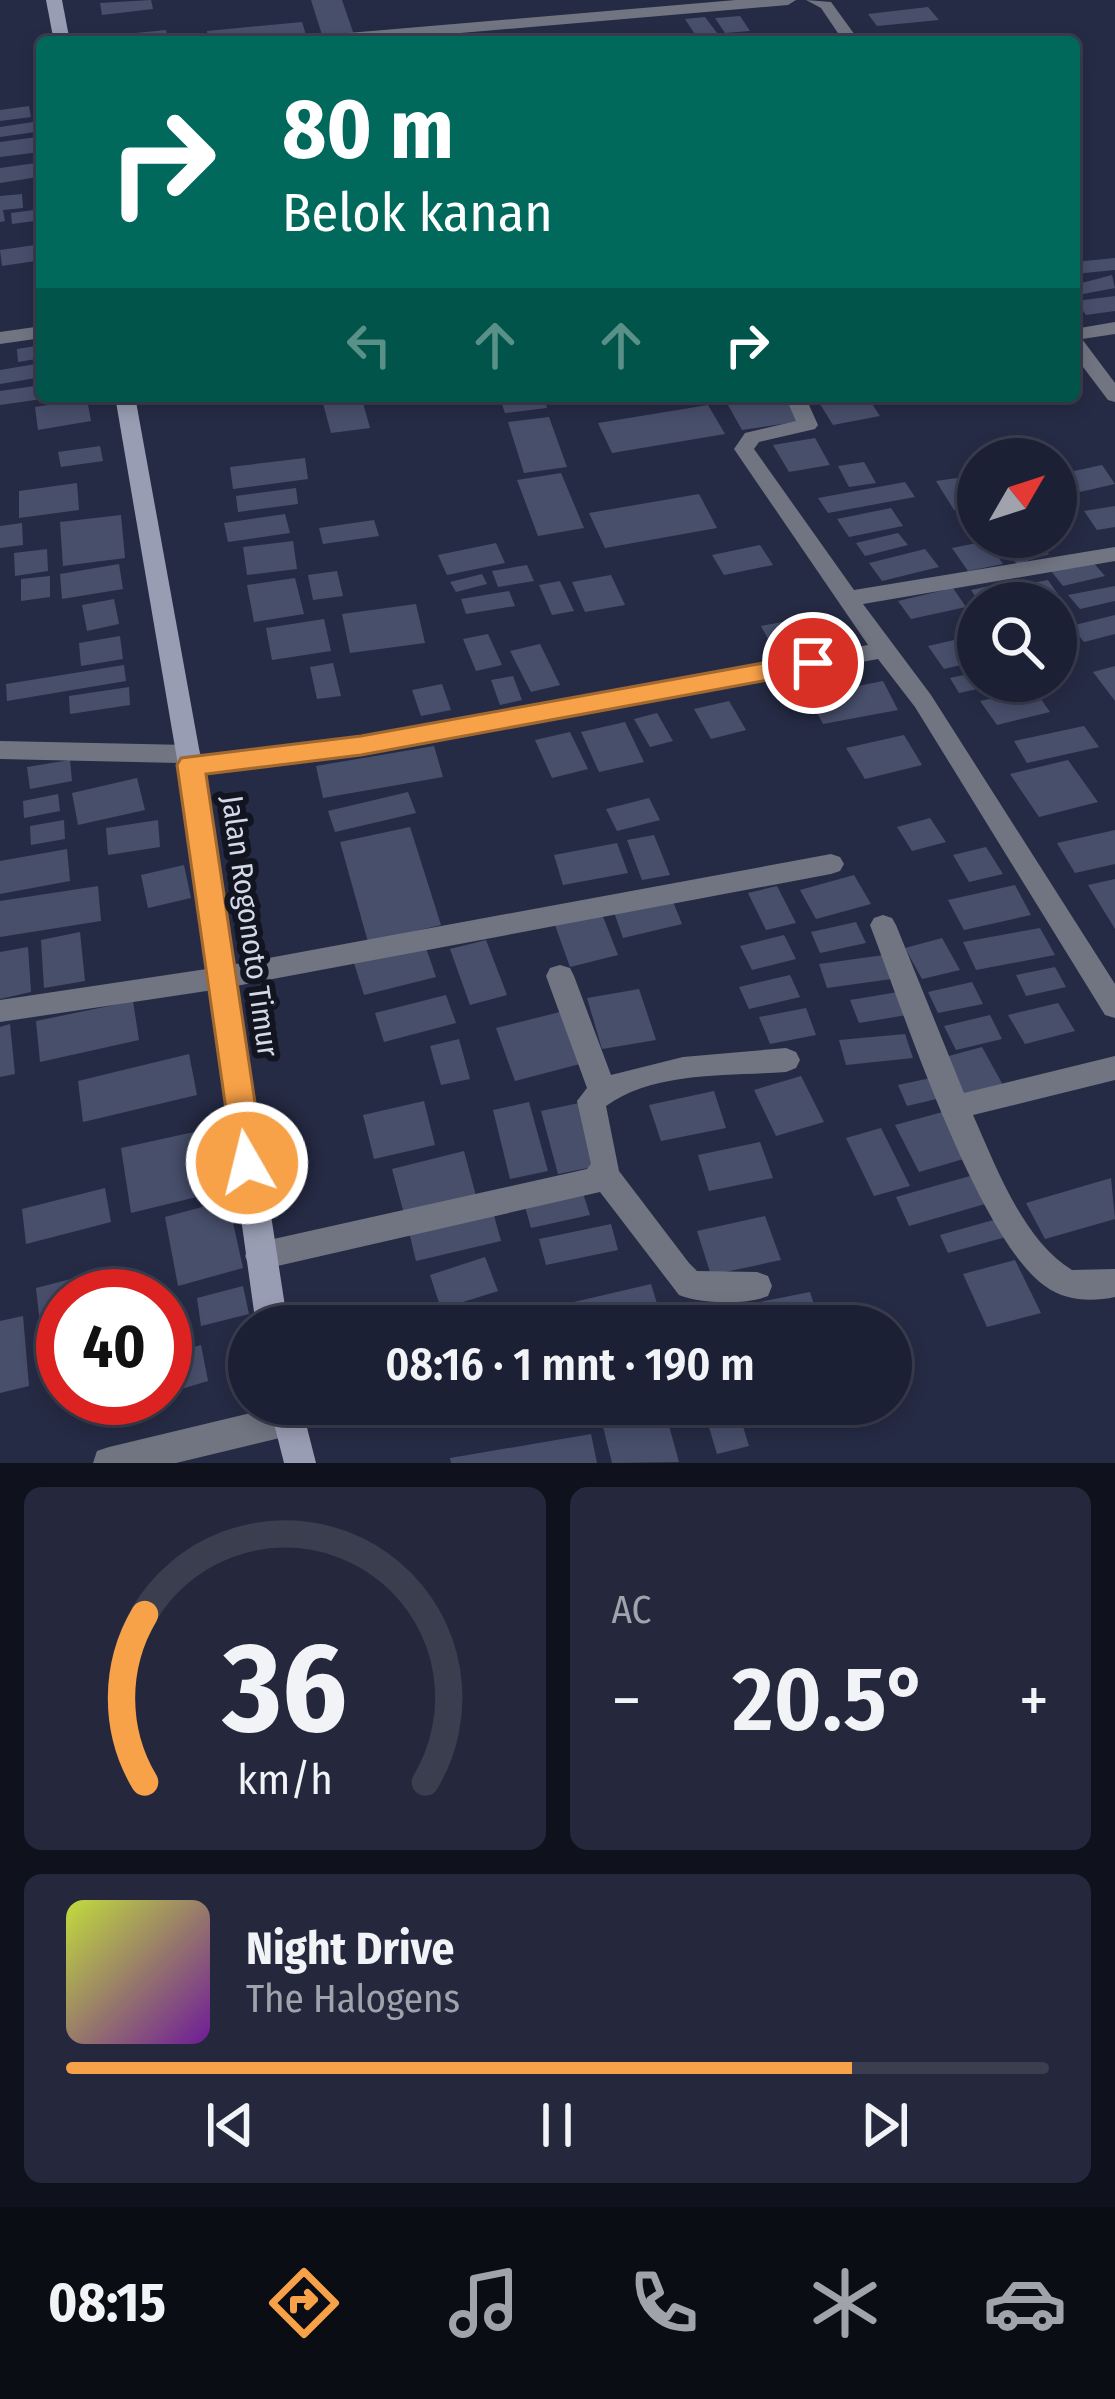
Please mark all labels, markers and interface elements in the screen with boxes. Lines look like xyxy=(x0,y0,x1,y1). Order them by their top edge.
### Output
text: 80 m xyxy=(282,79,454,180)
icon: right xyxy=(84,84,240,240)
text: Belok kanan xyxy=(282,181,553,245)
icon: left xyxy=(336,312,402,378)
icon: ahead xyxy=(462,312,528,378)
icon: ahead xyxy=(588,312,654,378)
icon: right xyxy=(714,312,780,378)
north arrow xyxy=(957,438,1077,558)
map controls xyxy=(957,438,1077,702)
button: search xyxy=(957,582,1077,702)
pin xyxy=(762,612,864,714)
icon: arrive xyxy=(780,630,846,696)
street label: Jalan Rogonoto Timur xyxy=(214,793,286,1059)
position arrow xyxy=(184,1100,310,1226)
speed limit sign: 40 xyxy=(36,1269,192,1425)
text: 08:16 · 1 mnt · 190 m xyxy=(385,1338,755,1392)
text: AC xyxy=(612,1587,651,1633)
text: 36 xyxy=(222,1614,347,1764)
text: 20.5° xyxy=(732,1646,928,1754)
text: − xyxy=(612,1661,641,1740)
text: + xyxy=(1019,1661,1049,1740)
text: km/h xyxy=(237,1753,333,1804)
text: Night Drive xyxy=(246,1922,454,1976)
text: The Halogens xyxy=(246,1976,460,2022)
icon: previous xyxy=(197,2092,263,2158)
icon: pause xyxy=(524,2092,590,2158)
icon: next xyxy=(852,2092,918,2158)
icon: directions xyxy=(262,2261,346,2345)
icon: music xyxy=(442,2261,526,2345)
icon: phone xyxy=(622,2261,706,2345)
icon: climate xyxy=(803,2261,887,2345)
icon: car xyxy=(983,2261,1067,2345)
text: 08:15 xyxy=(48,2271,166,2335)

